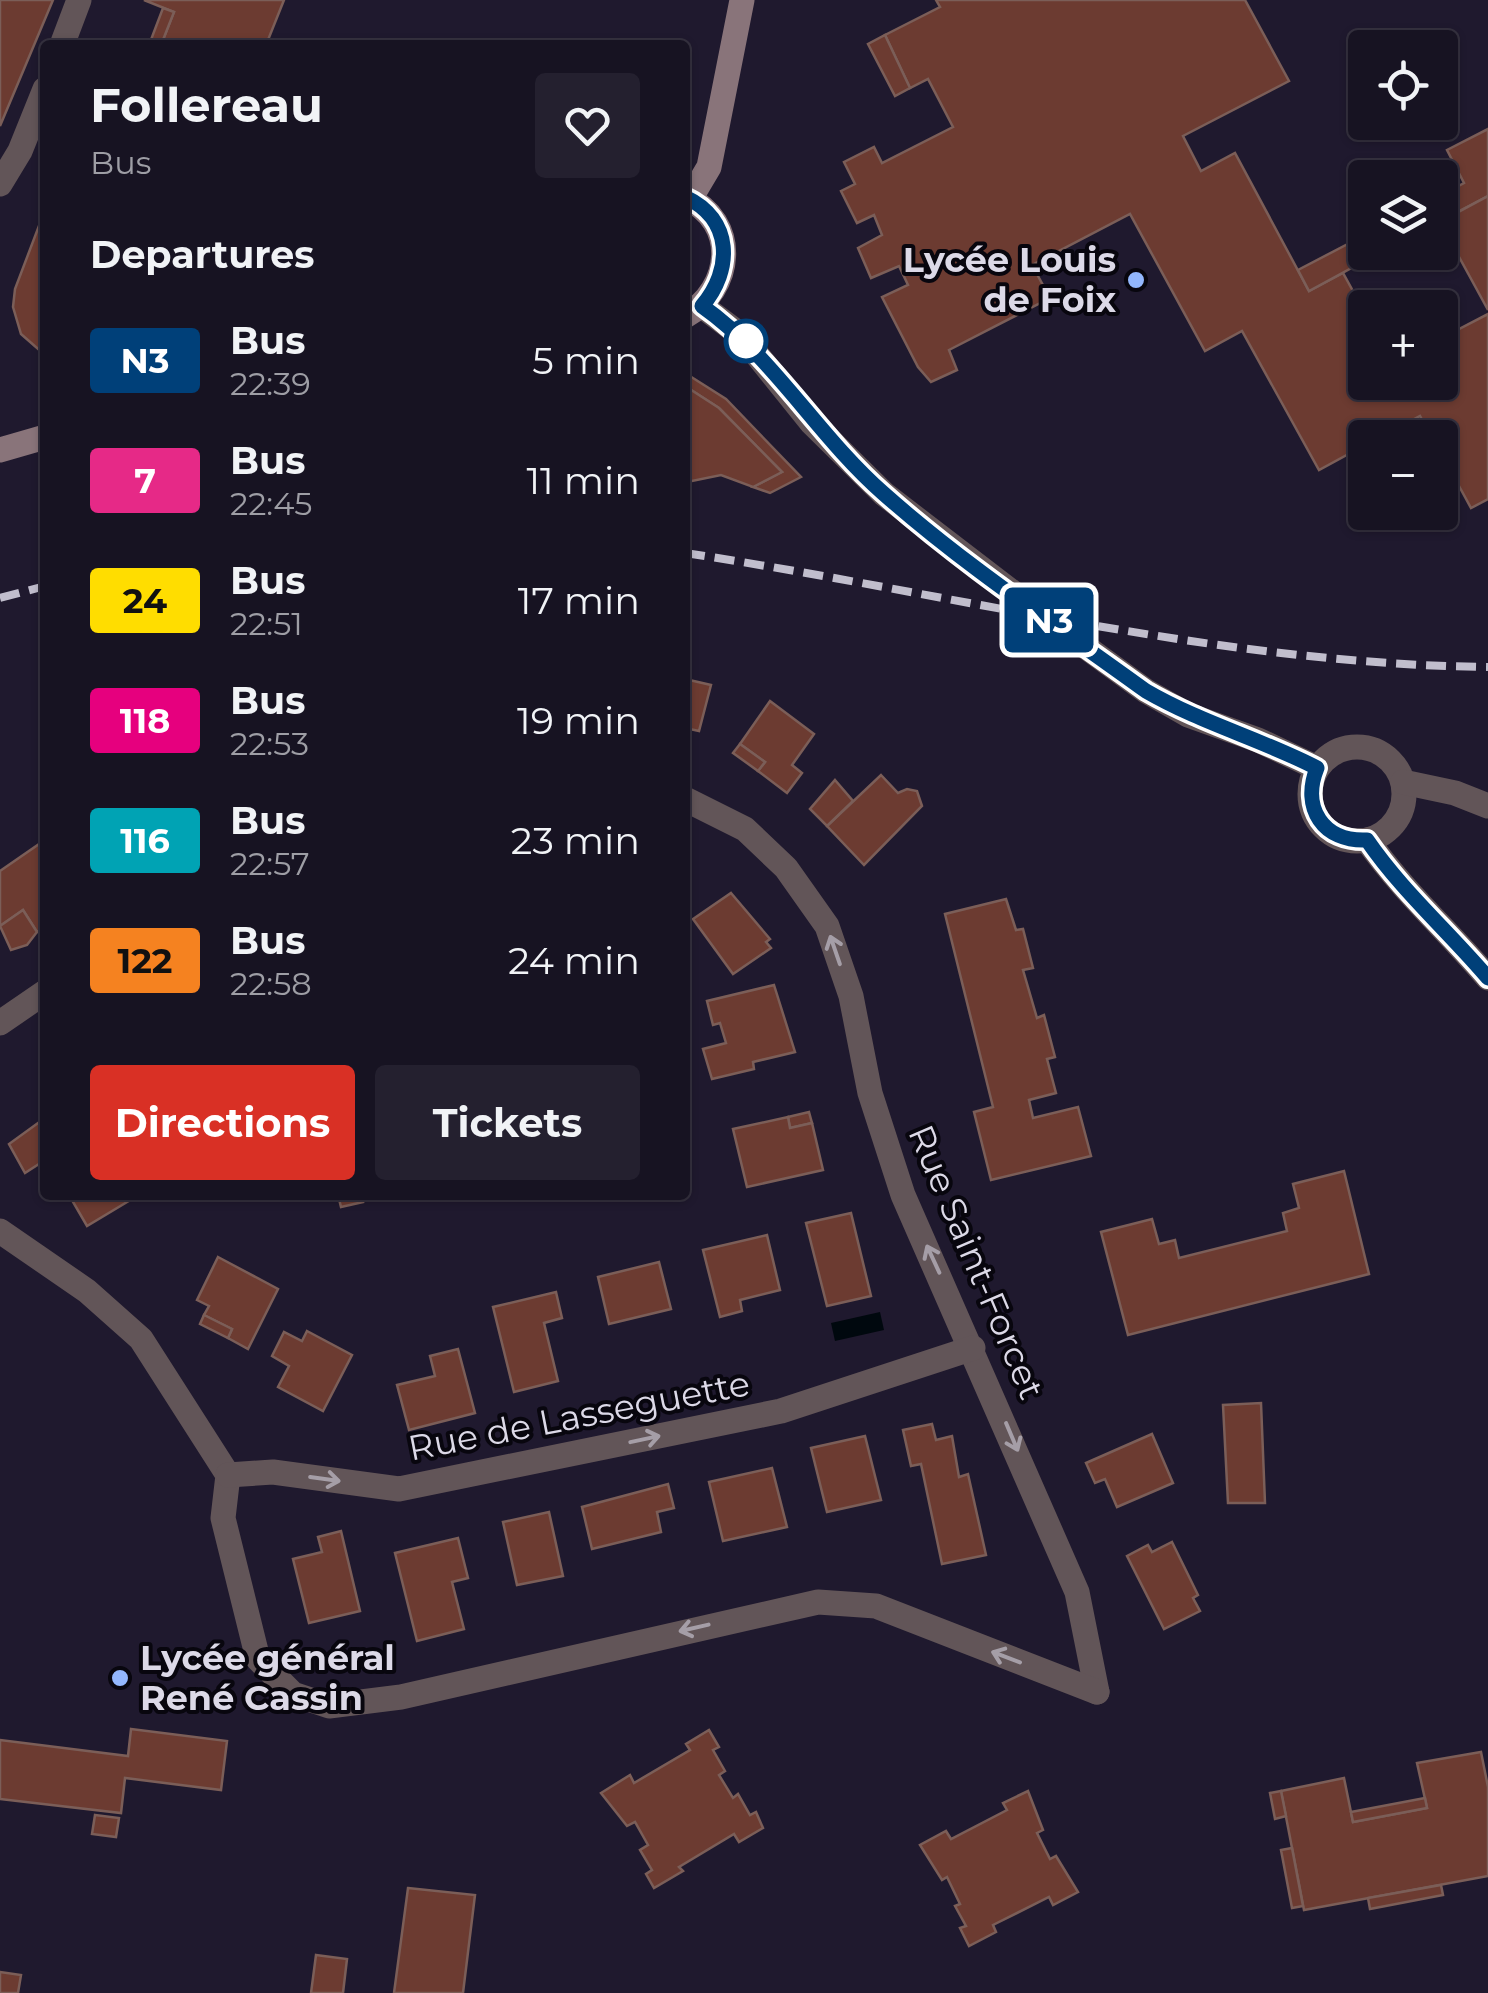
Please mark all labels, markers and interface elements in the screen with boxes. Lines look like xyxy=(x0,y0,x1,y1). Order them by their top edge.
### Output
map controls xyxy=(1348,30,1458,530)
button: locate xyxy=(1348,30,1458,140)
button: heart xyxy=(535,73,640,178)
text: Follereau xyxy=(90,76,323,134)
text: Bus xyxy=(90,143,151,182)
button: layers xyxy=(1348,160,1458,270)
text: Departures xyxy=(90,231,314,278)
place label: Lycée Louis de Foix xyxy=(903,238,1116,321)
marker: Lycée Louis de Foix xyxy=(1125,269,1147,291)
button: + xyxy=(1348,290,1458,400)
text: Bus xyxy=(230,317,305,364)
unlabelled marker xyxy=(725,320,767,362)
text: 5 min xyxy=(532,337,640,384)
text: N3 xyxy=(120,339,170,382)
text: 22:39 xyxy=(230,364,311,403)
button: − xyxy=(1348,420,1458,530)
text: Bus xyxy=(230,437,305,484)
text: 11 min xyxy=(526,457,640,504)
text: 7 xyxy=(134,459,156,502)
text: 22:45 xyxy=(230,484,312,523)
text: Bus xyxy=(230,557,305,604)
text: 17 min xyxy=(518,577,640,624)
text: 24 xyxy=(123,579,167,622)
line badge: N3 xyxy=(1004,588,1094,652)
text: N3 xyxy=(1024,599,1074,642)
text: 22:51 xyxy=(230,604,303,643)
text: Bus xyxy=(230,677,305,724)
text: 19 min xyxy=(517,697,640,744)
text: 118 xyxy=(120,699,170,742)
text: 22:53 xyxy=(230,724,309,763)
text: Bus xyxy=(230,797,305,844)
text: 23 min xyxy=(511,817,640,864)
text: 116 xyxy=(120,819,170,862)
text: 22:57 xyxy=(230,844,310,883)
text: Bus xyxy=(230,917,305,964)
one-way arrow xyxy=(825,936,843,967)
text: 24 min xyxy=(508,937,640,984)
text: 122 xyxy=(117,939,173,982)
text: 22:58 xyxy=(230,964,312,1003)
button: Directions xyxy=(90,1065,355,1180)
button: Tickets xyxy=(375,1065,640,1180)
street label: Rue Saint-Forcet xyxy=(899,1118,1054,1405)
one-way arrow xyxy=(923,1244,941,1275)
street label: Rue de Lasseguette xyxy=(405,1361,753,1470)
one-way arrow xyxy=(1004,1422,1022,1452)
one-way arrow xyxy=(628,1428,660,1447)
one-way arrow xyxy=(309,1470,341,1489)
one-way arrow xyxy=(679,1620,711,1638)
place label: Lycée général René Cassin xyxy=(140,1636,395,1719)
one-way arrow xyxy=(991,1647,1022,1665)
marker: Lycée général René Cassin xyxy=(109,1667,131,1689)

